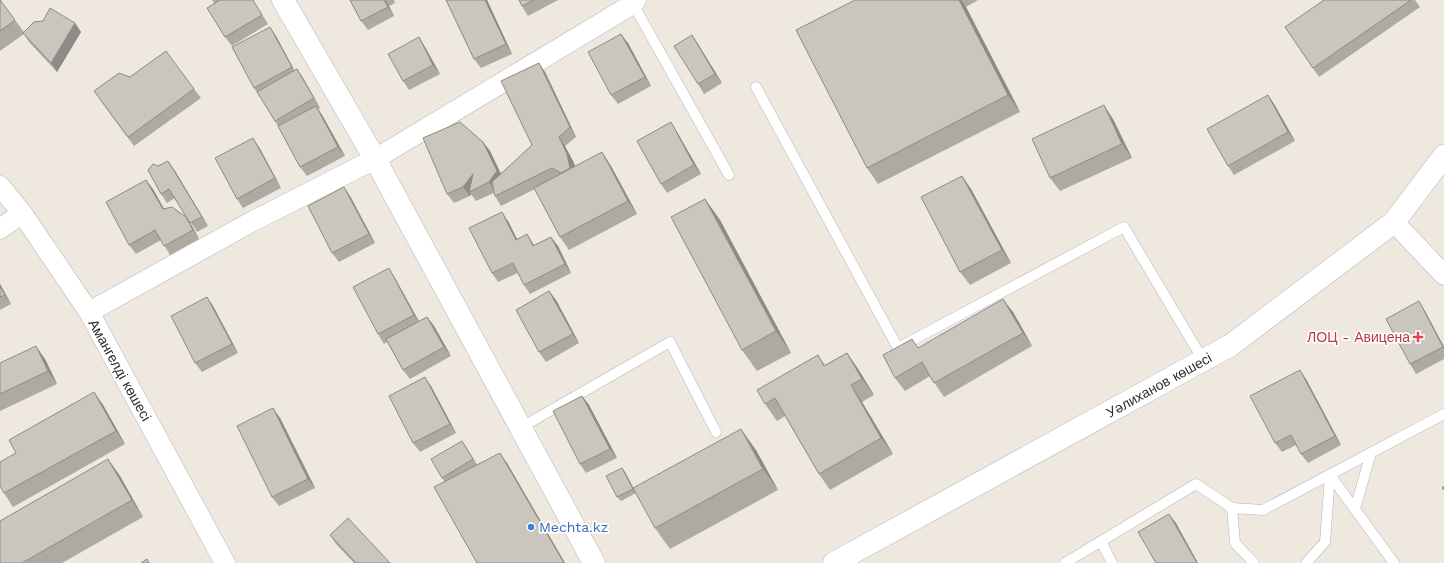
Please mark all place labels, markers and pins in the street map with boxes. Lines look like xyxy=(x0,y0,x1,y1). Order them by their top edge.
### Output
place label: ЛОЦ - Авицена xyxy=(1307,329,1410,345)
marker: ЛОЦ - Авицена xyxy=(1413,332,1423,342)
place label: Mechta.kz xyxy=(539,519,608,535)
marker: Mechta.kz xyxy=(526,522,536,532)

